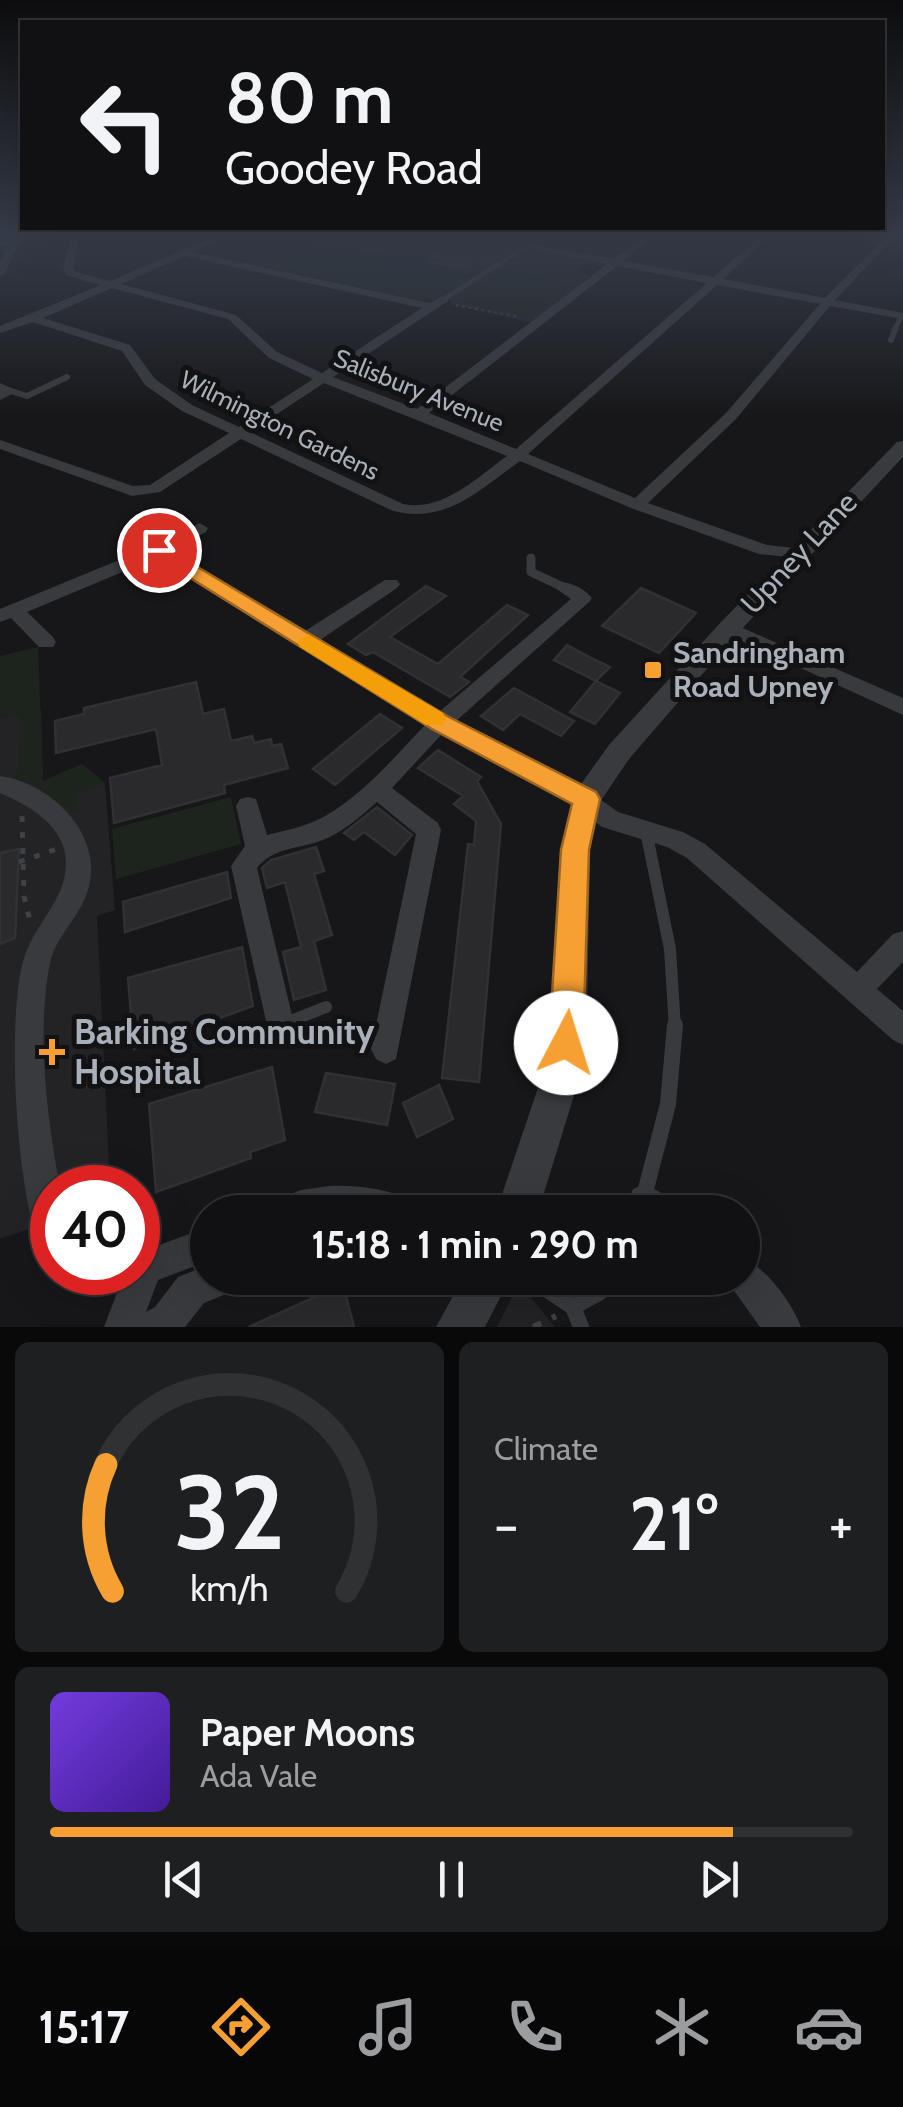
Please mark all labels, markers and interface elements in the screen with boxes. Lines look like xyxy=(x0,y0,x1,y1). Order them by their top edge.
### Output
text: 80 m xyxy=(225,55,393,141)
icon: left xyxy=(60,60,190,190)
text: Goodey Road xyxy=(225,141,483,195)
street label: Salisbury Avenue xyxy=(330,342,509,438)
street label: Wilmington Gardens xyxy=(176,364,384,486)
street label: Upney Lane xyxy=(733,484,864,621)
pin xyxy=(117,508,202,593)
icon: arrive xyxy=(132,523,187,578)
place label: Sandringham Road Upney xyxy=(673,634,845,705)
marker: Sandringham Road Upney xyxy=(642,659,664,681)
position arrow xyxy=(514,991,618,1095)
place label: Barking Community Hospital xyxy=(74,1010,375,1093)
marker: Barking Community Hospital xyxy=(39,1039,65,1065)
speed limit sign: 40 xyxy=(30,1165,160,1295)
text: 15:18 · 1 min · 290 m xyxy=(311,1221,639,1268)
text: Climate xyxy=(494,1429,598,1468)
text: 32 xyxy=(174,1449,285,1575)
text: 21° xyxy=(629,1478,718,1569)
text: − xyxy=(494,1491,518,1558)
text: + xyxy=(829,1491,853,1558)
text: km/h xyxy=(190,1567,269,1610)
text: Paper Moons xyxy=(200,1709,415,1756)
text: Ada Vale xyxy=(200,1756,317,1795)
icon: previous xyxy=(156,1852,211,1907)
icon: pause xyxy=(424,1852,479,1907)
icon: next xyxy=(692,1852,747,1907)
icon: directions xyxy=(206,1992,276,2062)
icon: music xyxy=(353,1992,423,2062)
icon: phone xyxy=(500,1992,570,2062)
icon: climate xyxy=(647,1992,717,2062)
icon: car xyxy=(794,1992,864,2062)
text: 15:17 xyxy=(39,2000,129,2054)

